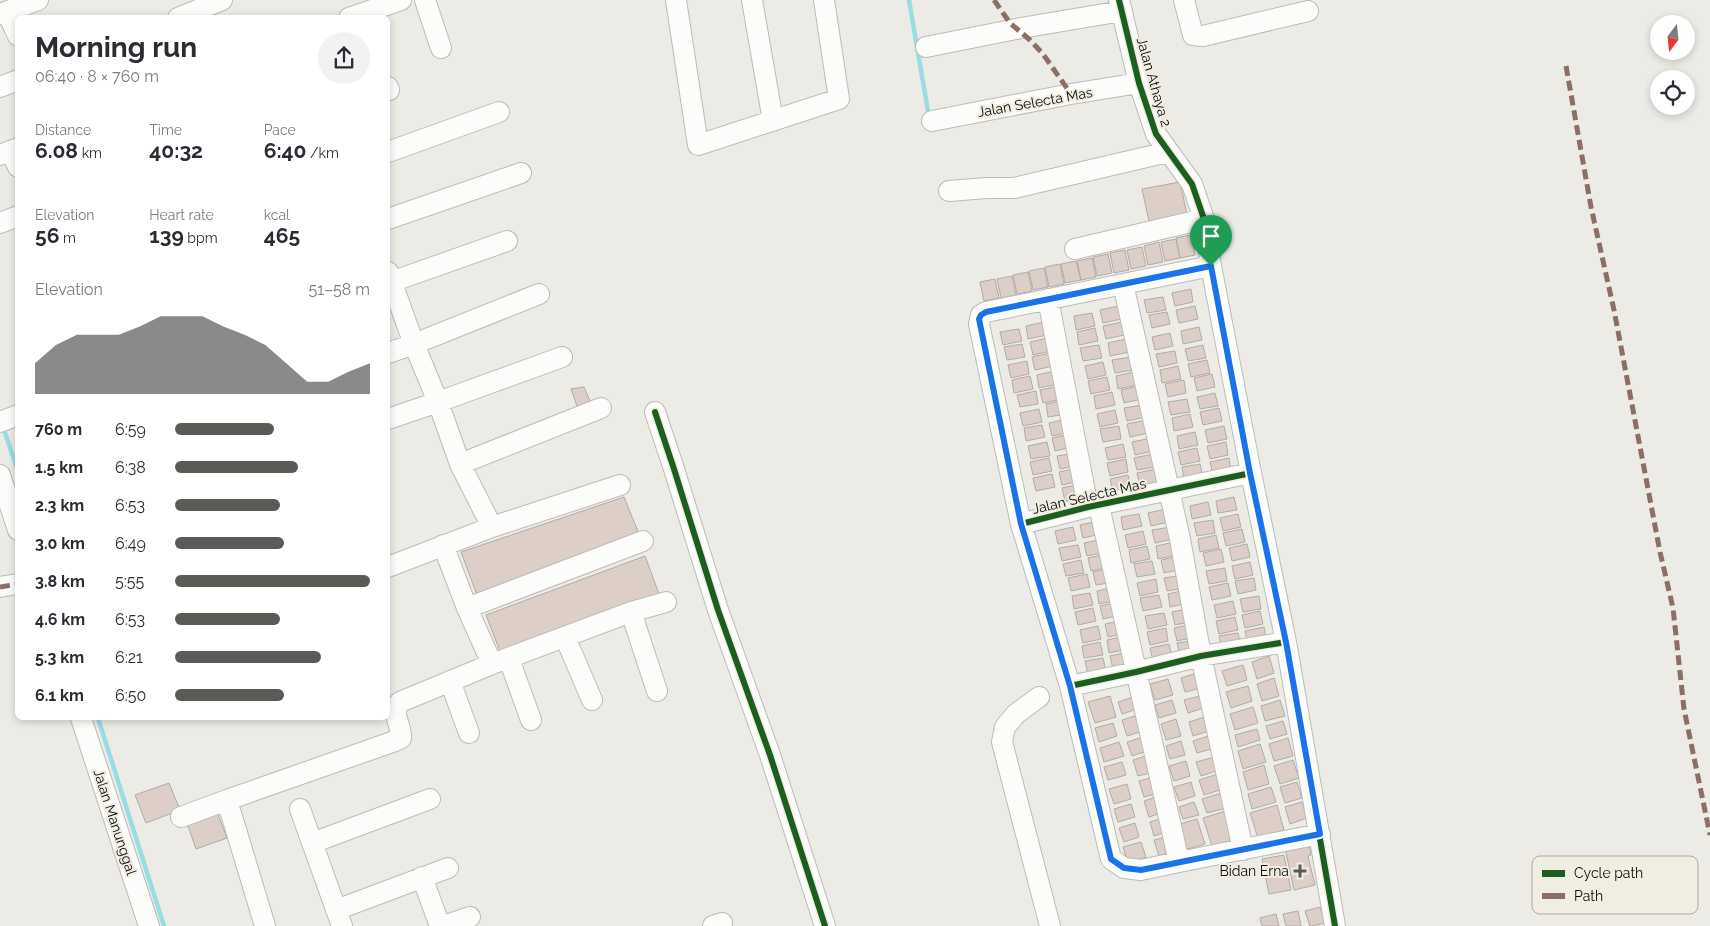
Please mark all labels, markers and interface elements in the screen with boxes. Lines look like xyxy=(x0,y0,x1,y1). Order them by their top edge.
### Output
north arrow xyxy=(1650,15,1695,60)
map controls xyxy=(1650,15,1695,115)
text: Morning run xyxy=(35,31,197,64)
button: share xyxy=(318,32,370,84)
street label: Jalan Athaya 2 xyxy=(1134,35,1174,129)
text: 06:40 · 8 × 760 m xyxy=(35,67,159,86)
button: locate xyxy=(1650,70,1695,115)
street label: Jalan Selecta Mas xyxy=(976,84,1094,120)
text: Distance xyxy=(35,122,91,138)
text: Time xyxy=(149,122,182,138)
text: Pace xyxy=(264,122,296,138)
text: 6.08 xyxy=(35,138,78,163)
text: 40:32 xyxy=(149,138,203,163)
text: 6:40 xyxy=(264,138,306,163)
text: km xyxy=(78,145,102,161)
text: /km xyxy=(306,145,339,161)
text: Elevation xyxy=(35,207,94,223)
text: Heart rate xyxy=(149,207,214,223)
text: kcal xyxy=(264,207,290,223)
pin xyxy=(1190,215,1232,266)
icon: arrive xyxy=(1197,222,1225,250)
text: 56 xyxy=(35,223,59,248)
text: 139 xyxy=(149,223,184,248)
text: 465 xyxy=(264,223,300,248)
text: m xyxy=(59,230,76,246)
text: bpm xyxy=(184,230,218,246)
text: Elevation xyxy=(35,280,103,299)
text: 51–58 m xyxy=(308,280,370,299)
text: 760 m xyxy=(35,420,82,439)
text: 6:59 xyxy=(115,420,146,439)
text: 1.5 km xyxy=(35,458,83,477)
text: 6:38 xyxy=(115,458,146,477)
street label: Jalan Selecta Mas xyxy=(1031,475,1148,517)
text: 2.3 km xyxy=(35,496,84,515)
text: 6:53 xyxy=(115,496,145,515)
text: 3.0 km xyxy=(35,534,85,553)
text: 6:49 xyxy=(115,534,146,553)
text: 3.8 km xyxy=(35,572,85,591)
text: 5:55 xyxy=(115,572,144,591)
text: 4.6 km xyxy=(35,610,85,629)
text: 6:53 xyxy=(115,610,145,629)
text: 5.3 km xyxy=(35,648,84,667)
text: 6:21 xyxy=(115,648,143,667)
text: 6.1 km xyxy=(35,686,84,705)
text: 6:50 xyxy=(115,686,146,705)
street label: Jalan Manunggal xyxy=(90,767,140,877)
legend xyxy=(1532,856,1698,914)
place label: Bidan Erna xyxy=(1219,863,1289,879)
marker: Bidan Erna xyxy=(1293,864,1307,878)
text: Cycle path xyxy=(1574,865,1643,881)
text: Path xyxy=(1574,888,1603,904)

